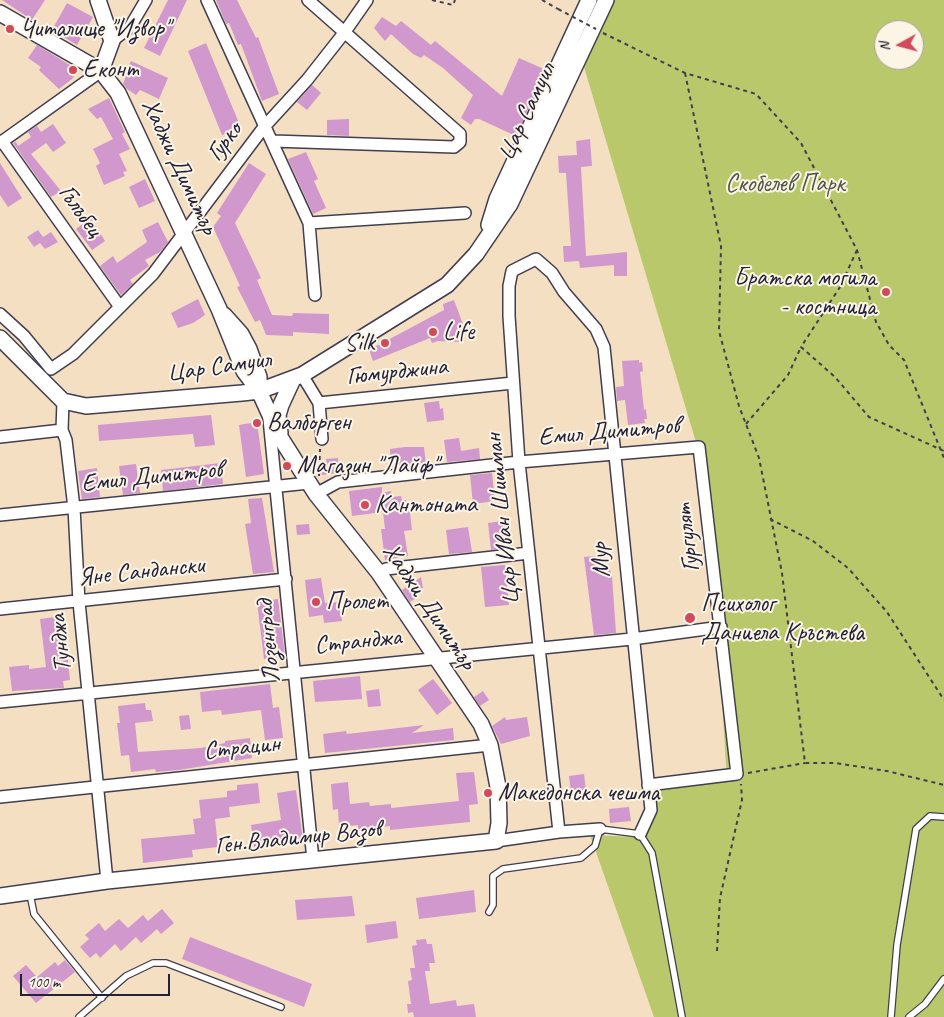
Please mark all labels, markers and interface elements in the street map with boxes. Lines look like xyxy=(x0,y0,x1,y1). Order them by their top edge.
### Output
place label: Читалище "Извор" xyxy=(20,14,170,44)
north arrow xyxy=(874,20,924,70)
marker: Читалище "Извор" xyxy=(4,23,16,35)
text: N xyxy=(876,41,894,52)
place label: Еконт xyxy=(83,55,139,85)
street label: Цар Самуил xyxy=(491,58,563,166)
marker: Еконт xyxy=(67,64,79,76)
street label: Хаджи Димитър xyxy=(134,94,224,240)
street label: Гурко xyxy=(201,117,249,167)
park label: Скобелев Парк xyxy=(725,169,845,199)
street label: Гълъбец xyxy=(51,179,109,243)
place label: Братска могила - костница xyxy=(734,263,876,322)
marker: Братска могила - костница xyxy=(880,286,892,298)
place label: Life xyxy=(443,317,474,347)
marker: Life xyxy=(427,326,439,338)
place label: Silk xyxy=(344,328,375,358)
marker: Silk xyxy=(379,337,391,349)
street label: Цар Самуил xyxy=(165,345,273,389)
street label: Гюмурджина xyxy=(345,352,449,392)
place label: Валборген xyxy=(267,408,350,438)
street label: Емил Димитров xyxy=(537,411,681,453)
marker: Валборген xyxy=(251,417,263,429)
street label: Цар Иван Шишман xyxy=(479,432,527,606)
place label: Магазин "Лайф" xyxy=(297,451,438,481)
street label: Емил Димитров xyxy=(80,455,224,499)
marker: Магазин "Лайф" xyxy=(281,460,293,472)
place label: Кантоната xyxy=(375,490,477,520)
marker: Кантоната xyxy=(359,499,371,511)
street label: Гургулят xyxy=(669,502,707,574)
street label: Хаджи Димитър xyxy=(376,538,482,676)
street label: Мур xyxy=(584,541,618,579)
street label: Яне Сандански xyxy=(76,550,206,594)
place label: Пролет xyxy=(326,587,388,617)
place label: Психолог Даниела Кръстева xyxy=(701,589,864,648)
marker: Пролет xyxy=(310,596,322,608)
street label: Лозенград xyxy=(250,598,288,684)
marker: Психолог Даниела Кръстева xyxy=(683,611,697,625)
street label: Тунджа xyxy=(43,613,79,673)
street label: Странджа xyxy=(313,623,403,661)
street label: Страцин xyxy=(202,729,282,767)
place label: Македонска чешма xyxy=(498,778,659,808)
marker: Македонска чешма xyxy=(482,787,494,799)
street label: Ген.Владимир Вазов xyxy=(213,814,383,862)
scale bar xyxy=(22,964,172,996)
text: 100 m xyxy=(28,973,60,992)

